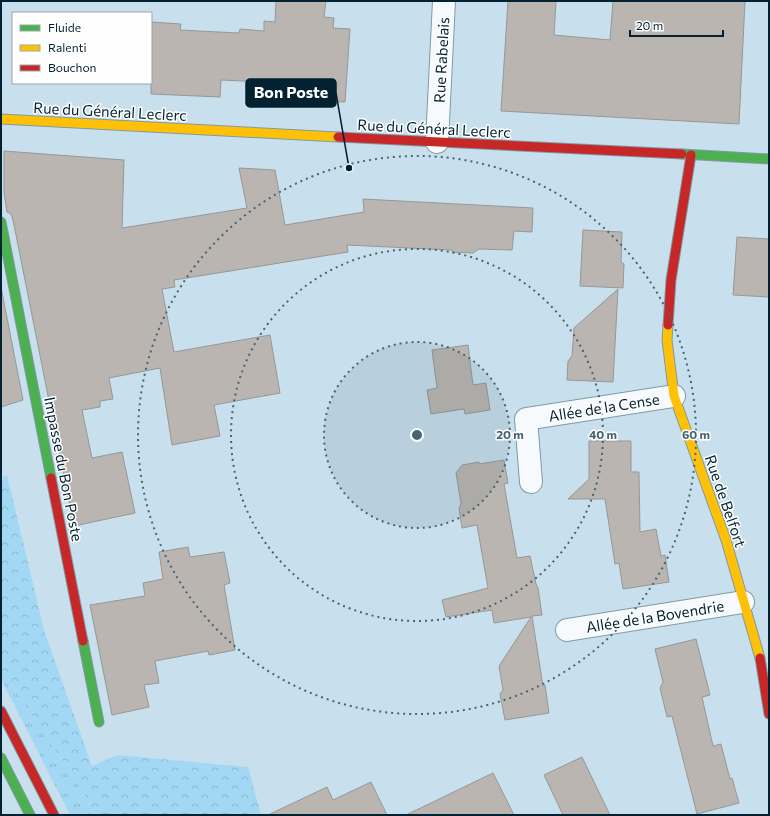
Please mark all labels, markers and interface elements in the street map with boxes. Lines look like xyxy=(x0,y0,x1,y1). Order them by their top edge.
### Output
legend xyxy=(12,12,152,84)
scale bar xyxy=(630,12,723,38)
street label: Rue Rabelais xyxy=(430,16,452,103)
text: 20 m xyxy=(636,18,663,32)
text: Fluide xyxy=(48,20,81,34)
text: Ralenti xyxy=(48,40,87,54)
text: Bouchon xyxy=(48,60,96,74)
callout: Bon Poste xyxy=(246,79,336,107)
text: Bon Poste xyxy=(254,82,328,101)
street label: Rue du Général Leclerc xyxy=(33,98,187,124)
street label: Rue du Général Leclerc xyxy=(357,115,511,141)
street label: Allée de la Cense xyxy=(547,389,661,425)
street label: Impasse du Bon Poste xyxy=(41,395,87,543)
text: 20 m xyxy=(496,427,524,441)
text: 40 m xyxy=(589,427,617,441)
text: 60 m xyxy=(682,427,710,441)
centre of rings xyxy=(410,428,424,442)
street label: Rue de Belfort xyxy=(702,452,750,550)
street label: Allée de la Bovendrie xyxy=(585,596,725,636)

